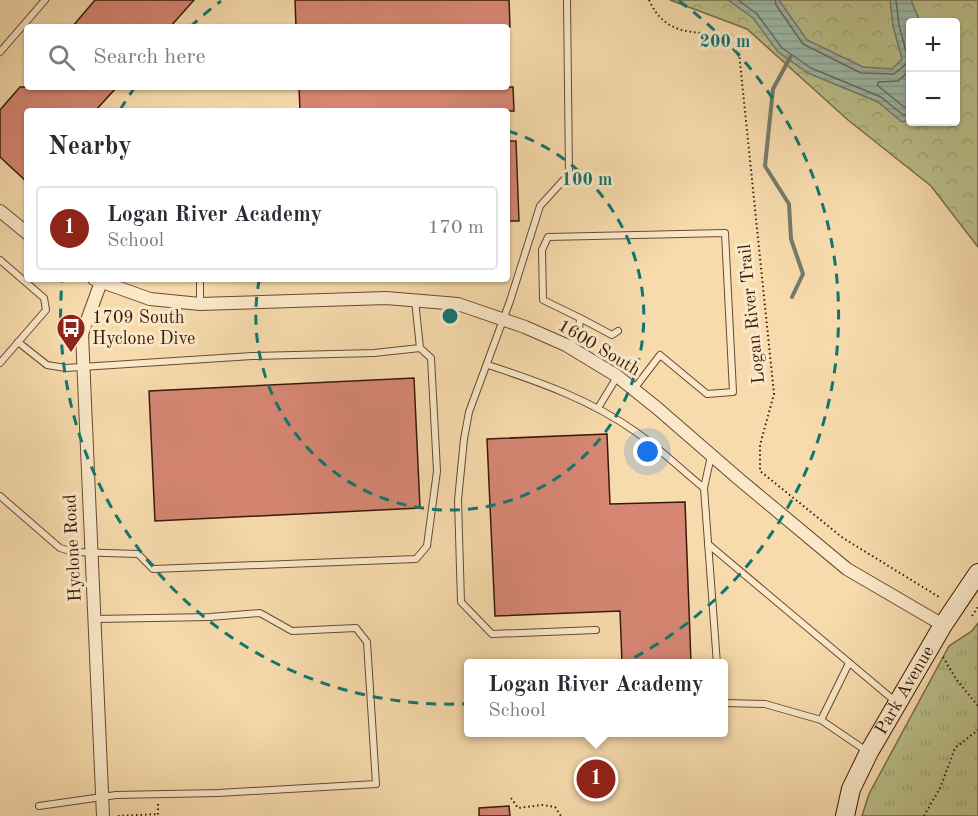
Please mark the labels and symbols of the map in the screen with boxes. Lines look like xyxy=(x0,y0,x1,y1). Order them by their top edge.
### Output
text: 200 m xyxy=(700,33,750,51)
text: 100 m xyxy=(562,171,612,189)
street label: Logan River Trail xyxy=(736,243,768,385)
centre of rings xyxy=(440,306,460,326)
place label: 1709 South Hyclone Dive xyxy=(92,309,195,348)
bus stop icon: 1709 South Hyclone Dive xyxy=(55,312,87,354)
street label: 1600 South xyxy=(555,316,643,380)
your location xyxy=(633,437,662,466)
street label: Hyclone Road xyxy=(61,494,85,602)
street label: Park Avenue xyxy=(872,643,938,738)
pin: 1 xyxy=(576,756,616,802)

